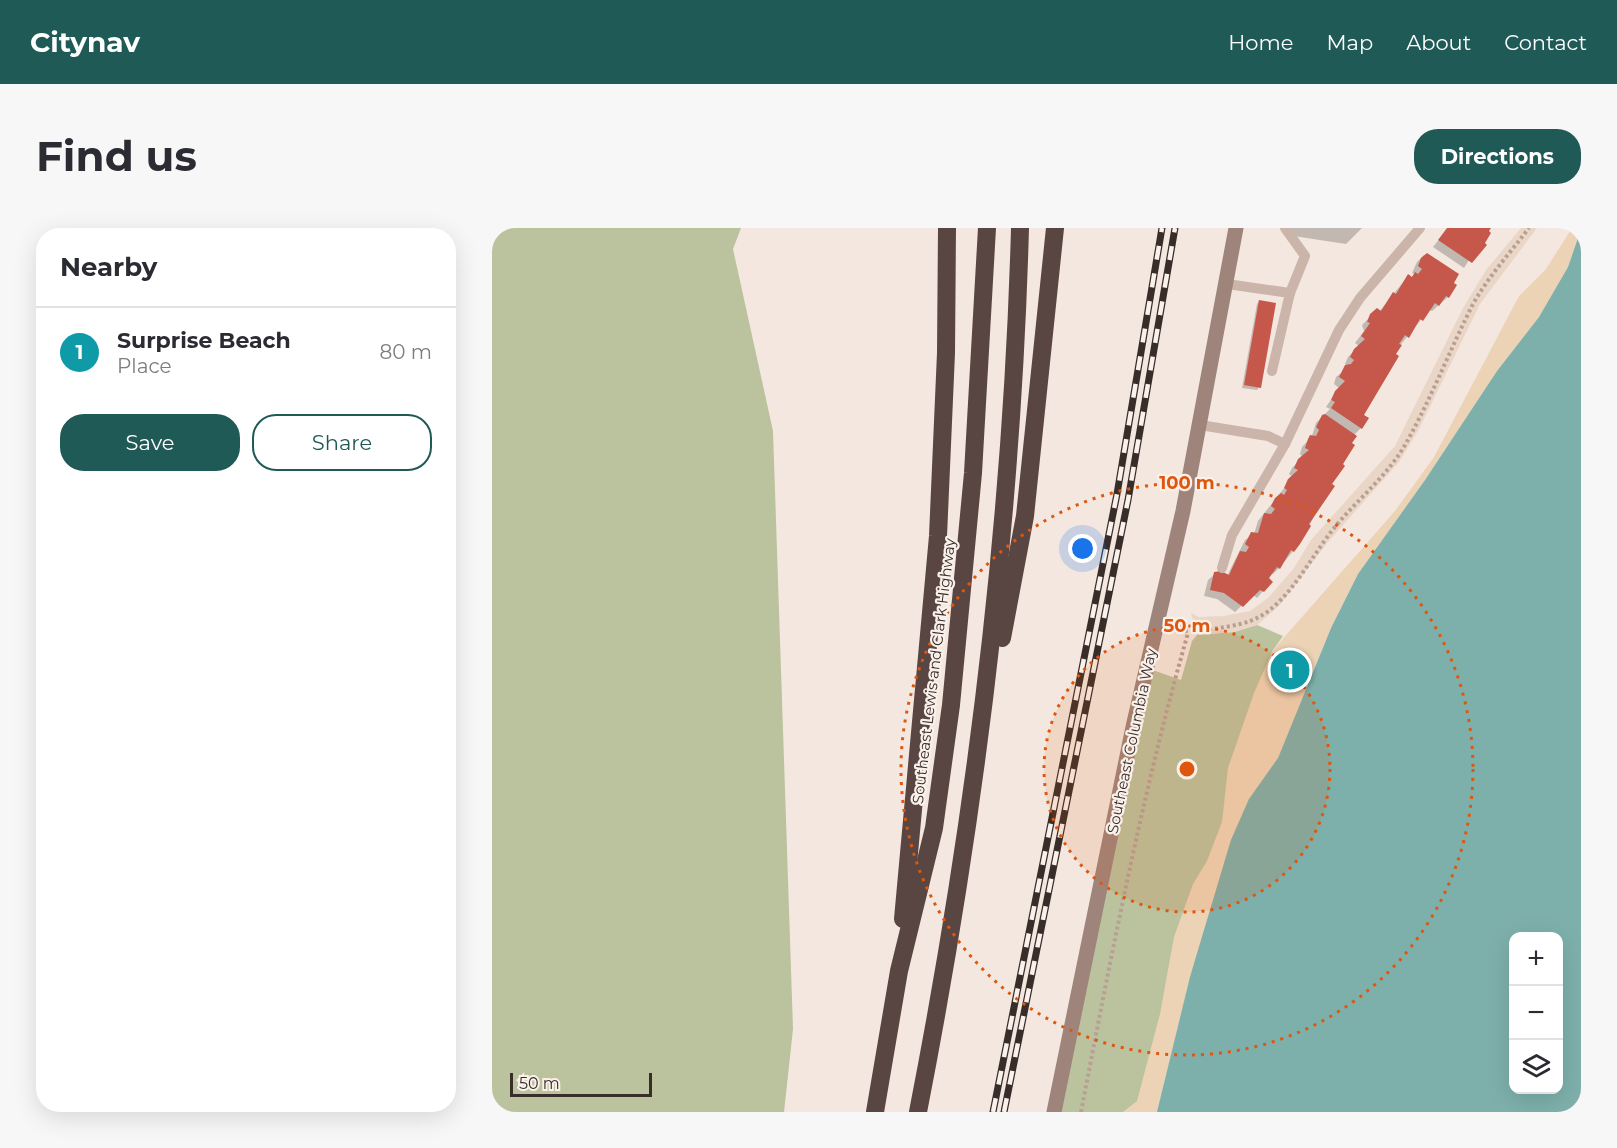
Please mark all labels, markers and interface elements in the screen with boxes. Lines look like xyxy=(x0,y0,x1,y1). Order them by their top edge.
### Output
text: Citynav xyxy=(30,25,140,59)
text: Home xyxy=(1228,30,1293,55)
text: Map xyxy=(1326,30,1373,55)
text: About xyxy=(1406,30,1471,55)
text: Contact xyxy=(1504,30,1587,55)
button: Directions xyxy=(1414,129,1581,184)
text: Find us xyxy=(36,130,197,182)
text: Nearby xyxy=(60,251,157,283)
text: Surprise Beach xyxy=(117,327,291,354)
text: 1 xyxy=(76,340,83,364)
text: 80 m xyxy=(380,340,432,364)
text: Place xyxy=(117,354,172,378)
button: Save xyxy=(60,414,240,471)
button: Share xyxy=(252,414,432,471)
text: 100 m xyxy=(1159,472,1215,494)
your location xyxy=(1068,534,1097,563)
street label: Southeast Lewis and Clark Highway xyxy=(908,536,959,805)
text: 50 m xyxy=(1164,615,1210,637)
street label: Southeast Columbia Way xyxy=(1103,646,1161,835)
pin: 1 xyxy=(1270,648,1310,692)
centre of rings xyxy=(1177,759,1197,779)
map controls xyxy=(1509,932,1563,1094)
button: + xyxy=(1509,932,1563,986)
button: − xyxy=(1509,986,1563,1040)
button: layers xyxy=(1509,1040,1563,1094)
scale bar xyxy=(510,1070,652,1098)
text: 50 m xyxy=(519,1074,560,1093)

